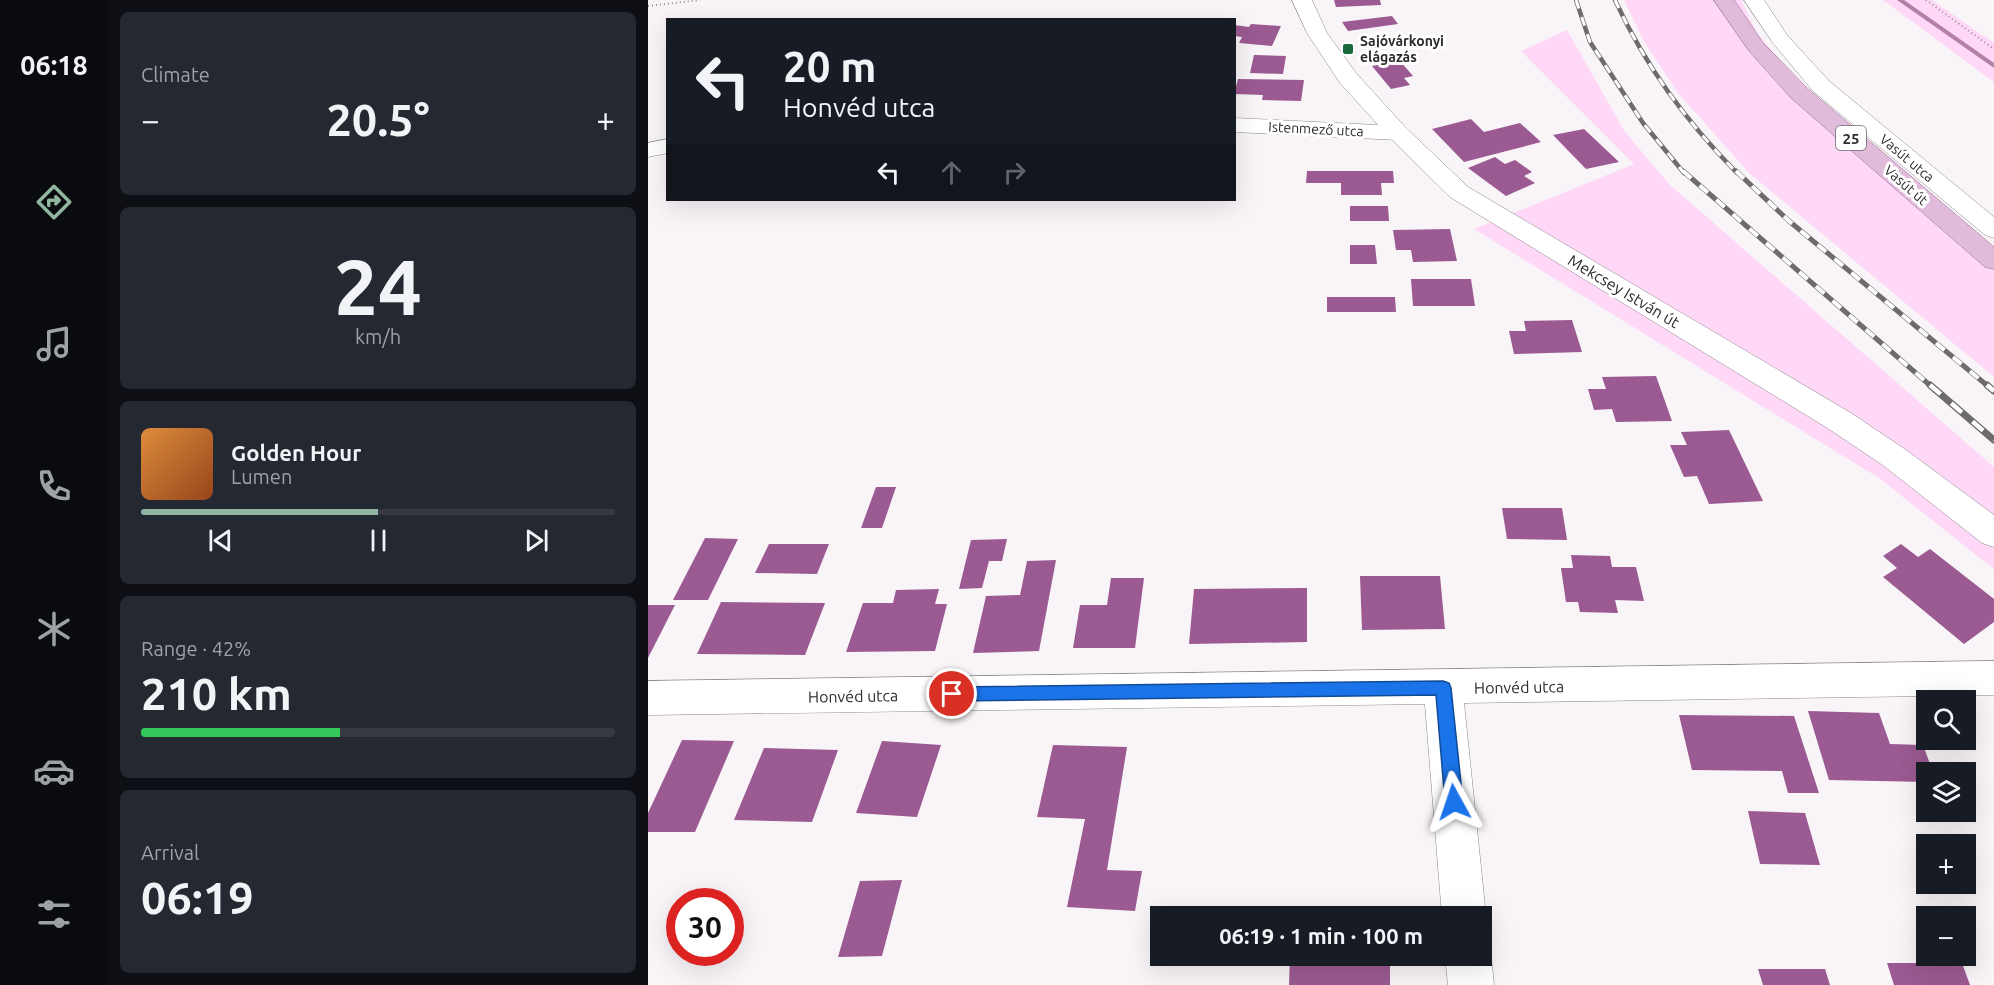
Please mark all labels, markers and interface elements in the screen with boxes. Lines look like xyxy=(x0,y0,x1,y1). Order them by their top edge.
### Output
place label: Sajóvárkonyi elágazás xyxy=(1360,33,1444,65)
icon: left xyxy=(684,42,762,120)
marker: Sajóvárkonyi elágazás xyxy=(1341,42,1355,56)
text: 20 m xyxy=(783,43,877,90)
text: 06:18 xyxy=(20,50,88,80)
text: Climate xyxy=(141,63,210,86)
text: Honvéd utca xyxy=(783,92,935,122)
text: 20.5° xyxy=(326,94,430,145)
text: − xyxy=(141,101,160,138)
text: + xyxy=(596,101,615,138)
street label: Istenmező utca xyxy=(1268,119,1364,139)
road number: 25 xyxy=(1836,126,1866,150)
street label: Vasút utca xyxy=(1877,131,1937,185)
icon: left xyxy=(872,156,905,189)
icon: ahead xyxy=(935,156,968,189)
icon: right xyxy=(998,156,1031,189)
street label: Vasút út xyxy=(1881,162,1931,208)
icon: directions xyxy=(33,181,75,223)
text: 24 xyxy=(334,242,422,330)
street label: Mekcsey István út xyxy=(1565,251,1684,332)
icon: music xyxy=(33,323,75,365)
text: km/h xyxy=(355,325,401,348)
text: Golden Hour xyxy=(231,440,361,465)
icon: phone xyxy=(33,465,75,507)
text: Lumen xyxy=(231,465,292,488)
icon: previous xyxy=(204,524,237,557)
icon: pause xyxy=(362,524,395,557)
icon: next xyxy=(520,524,553,557)
icon: climate xyxy=(33,608,75,650)
text: Range · 42% xyxy=(141,637,251,660)
text: 210 km xyxy=(141,668,292,719)
pin xyxy=(926,668,977,719)
icon: arrive xyxy=(935,677,968,710)
street label: Honvéd utca xyxy=(1474,677,1564,697)
street label: Honvéd utca xyxy=(808,686,898,706)
map controls xyxy=(1916,690,1976,966)
button: search xyxy=(1916,690,1976,750)
icon: car xyxy=(33,750,75,792)
button: layers xyxy=(1916,762,1976,822)
position arrow xyxy=(1422,770,1486,834)
button: + xyxy=(1916,834,1976,894)
text: Arrival xyxy=(141,841,199,864)
text: 06:19 xyxy=(141,872,254,923)
speed limit sign: 30 xyxy=(666,888,744,966)
icon: filters xyxy=(33,893,75,935)
button: − xyxy=(1916,906,1976,966)
text: 06:19 · 1 min · 100 m xyxy=(1219,923,1423,948)

